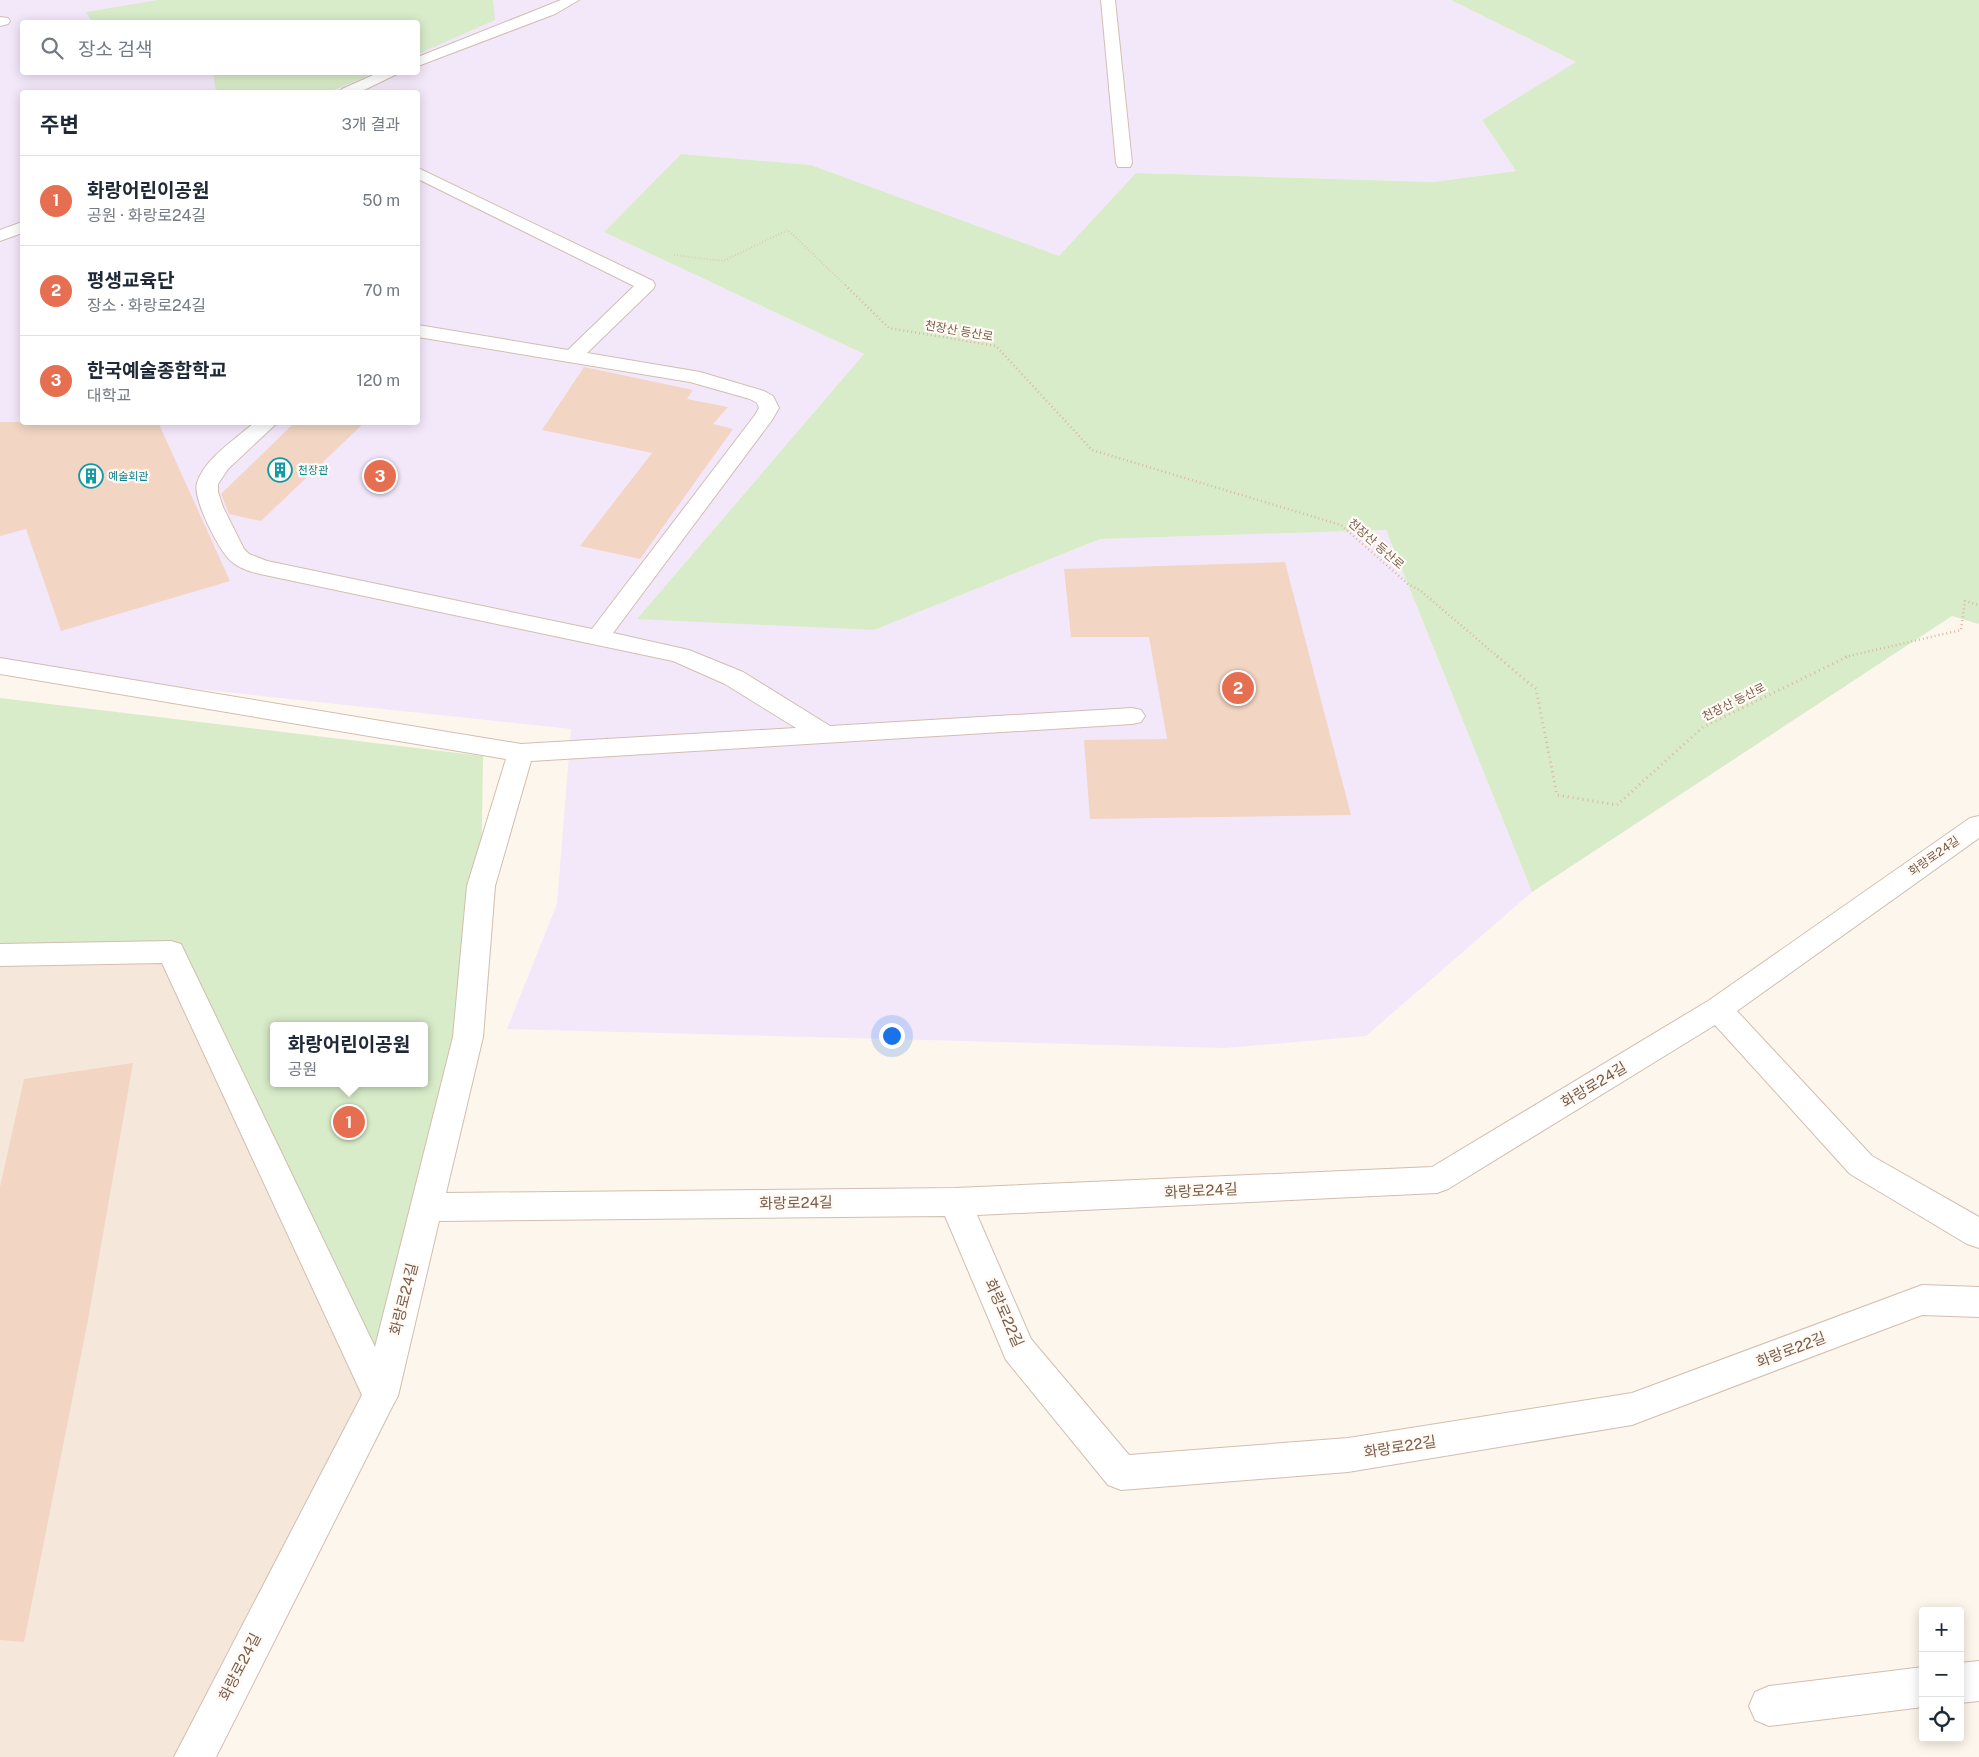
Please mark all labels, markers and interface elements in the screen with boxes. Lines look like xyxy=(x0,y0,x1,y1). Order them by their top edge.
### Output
search box xyxy=(20,20,420,75)
icon: search xyxy=(38,34,66,62)
text: 장소 검색 xyxy=(78,38,153,60)
text: 주변 xyxy=(40,112,79,137)
text: 3개 결과 xyxy=(342,115,400,134)
text: 화랑어린이공원 xyxy=(87,179,209,201)
text: 1 xyxy=(53,191,59,210)
text: 50 m xyxy=(362,191,400,210)
text: 공원 · 화랑로24길 xyxy=(87,206,206,225)
text: 평생교육단 xyxy=(87,269,174,291)
text: 2 xyxy=(51,281,61,300)
text: 70 m xyxy=(363,281,400,300)
text: 장소 · 화랑로24길 xyxy=(87,296,206,315)
street label: 천장산 등산로 xyxy=(924,318,994,344)
text: 한국예술종합학교 xyxy=(87,359,227,381)
text: 3 xyxy=(51,371,61,390)
text: 120 m xyxy=(356,371,400,390)
text: 대학교 xyxy=(87,386,131,405)
building icon: 천장관 xyxy=(267,457,293,483)
pin: 3 xyxy=(364,457,396,495)
building icon: 예술회관 xyxy=(78,463,104,489)
place label: 천장관 xyxy=(298,464,328,476)
place label: 예술회관 xyxy=(108,470,148,482)
street label: 천장산 등산로 xyxy=(1345,516,1407,572)
pin: 2 xyxy=(1222,669,1254,707)
street label: 천장산 등산로 xyxy=(1700,680,1768,724)
street label: 화랑로24길 xyxy=(1906,833,1962,879)
popup xyxy=(270,1022,428,1087)
your location xyxy=(879,1023,905,1049)
text: 화랑어린이공원 xyxy=(288,1033,410,1055)
street label: 화랑로24길 xyxy=(1558,1058,1630,1111)
text: 공원 xyxy=(288,1060,317,1079)
pin: 1 xyxy=(333,1103,365,1141)
street label: 화랑로24길 xyxy=(1164,1180,1238,1201)
street label: 화랑로24길 xyxy=(759,1193,833,1212)
street label: 화랑로24길 xyxy=(386,1261,421,1337)
street label: 화랑로22길 xyxy=(982,1276,1027,1350)
street label: 화랑로22길 xyxy=(1754,1329,1828,1371)
street label: 화랑로22길 xyxy=(1362,1432,1437,1461)
map controls xyxy=(1919,1607,1964,1742)
button: + xyxy=(1919,1607,1964,1652)
street label: 화랑로24길 xyxy=(215,1630,264,1703)
button: − xyxy=(1919,1652,1964,1697)
button: locate xyxy=(1919,1697,1964,1742)

